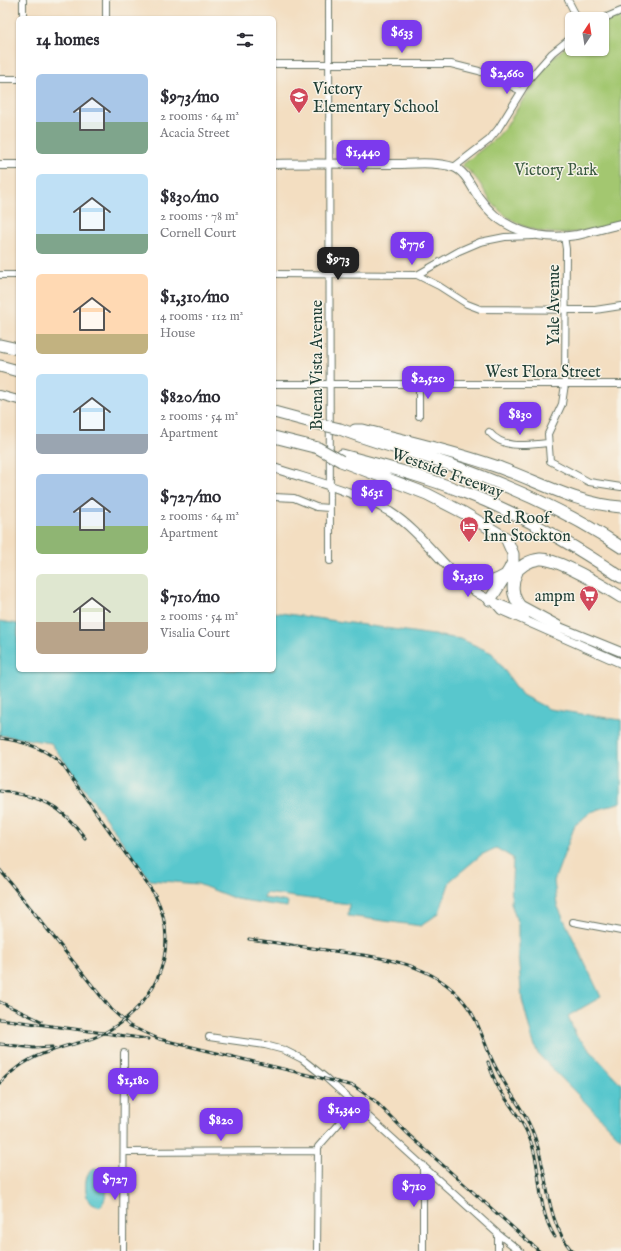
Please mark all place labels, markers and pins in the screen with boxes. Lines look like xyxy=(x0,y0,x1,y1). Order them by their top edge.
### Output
pin: $633 xyxy=(378,20,426,54)
pin: $2,660 xyxy=(474,61,540,95)
place label: Victory Elementary School xyxy=(312,80,439,118)
school or university icon: Victory Elementary School xyxy=(288,86,310,114)
pin: $1,440 xyxy=(330,140,396,174)
pin: $776 xyxy=(388,232,436,266)
pin: $973 xyxy=(314,247,362,281)
pin: $2,520 xyxy=(395,366,461,400)
pin: $830 xyxy=(496,402,544,436)
pin: $631 xyxy=(348,480,396,514)
place label: Red Roof Inn Stockton xyxy=(483,509,571,547)
hotel icon: Red Roof Inn Stockton xyxy=(458,515,480,543)
pin: $1,310 xyxy=(435,564,501,598)
supermarket icon: ampm xyxy=(578,584,600,612)
place label: ampm xyxy=(535,587,575,607)
pin: $1,180 xyxy=(100,1068,166,1102)
pin: $1,340 xyxy=(311,1097,377,1131)
pin: $820 xyxy=(197,1108,245,1142)
pin: $727 xyxy=(91,1167,139,1201)
pin: $710 xyxy=(390,1174,438,1208)

